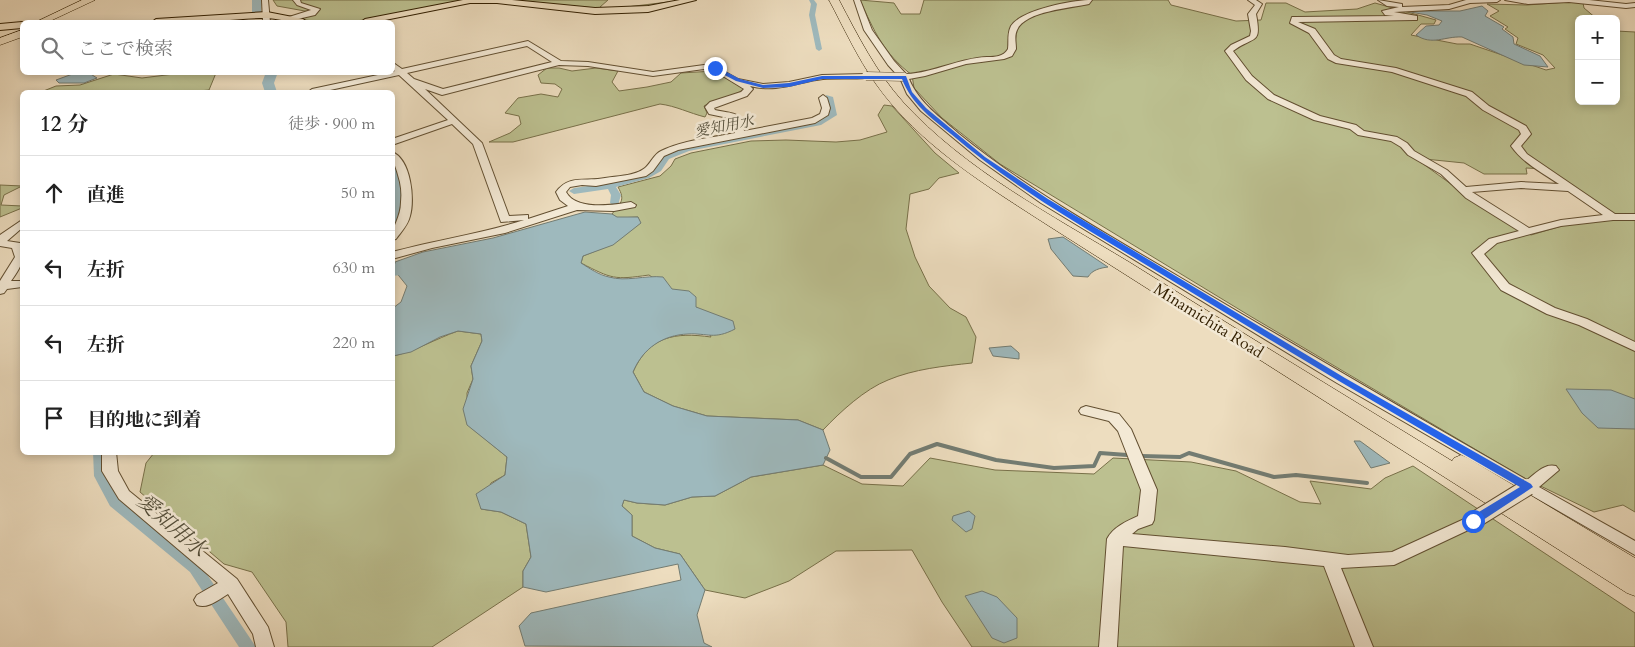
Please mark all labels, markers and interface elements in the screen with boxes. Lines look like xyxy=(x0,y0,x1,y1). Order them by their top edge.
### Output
map controls xyxy=(1575,15,1620,105)
button: + xyxy=(1575,15,1620,60)
search box xyxy=(20,20,395,75)
icon: search xyxy=(38,34,66,62)
text: ここで検索 xyxy=(78,36,173,62)
route end xyxy=(704,57,727,80)
button: − xyxy=(1575,60,1620,105)
text: 12 分 xyxy=(40,110,88,139)
water label: 愛知用水 xyxy=(693,110,757,142)
text: 徒歩 · 900 m xyxy=(288,113,375,135)
icon: ahead xyxy=(40,179,68,207)
text: 直進 xyxy=(87,182,125,208)
text: 50 m xyxy=(341,182,375,204)
icon: left xyxy=(40,254,68,282)
text: 左折 xyxy=(87,257,125,283)
text: 630 m xyxy=(333,257,375,279)
street label: Minamichita Road xyxy=(1149,278,1268,364)
icon: left xyxy=(40,329,68,357)
text: 左折 xyxy=(87,332,125,358)
text: 220 m xyxy=(333,332,375,354)
icon: arrive xyxy=(40,404,68,432)
text: 目的地に到着 xyxy=(87,407,201,433)
water label: 愛知用水 xyxy=(130,487,214,565)
route start xyxy=(1462,510,1485,533)

